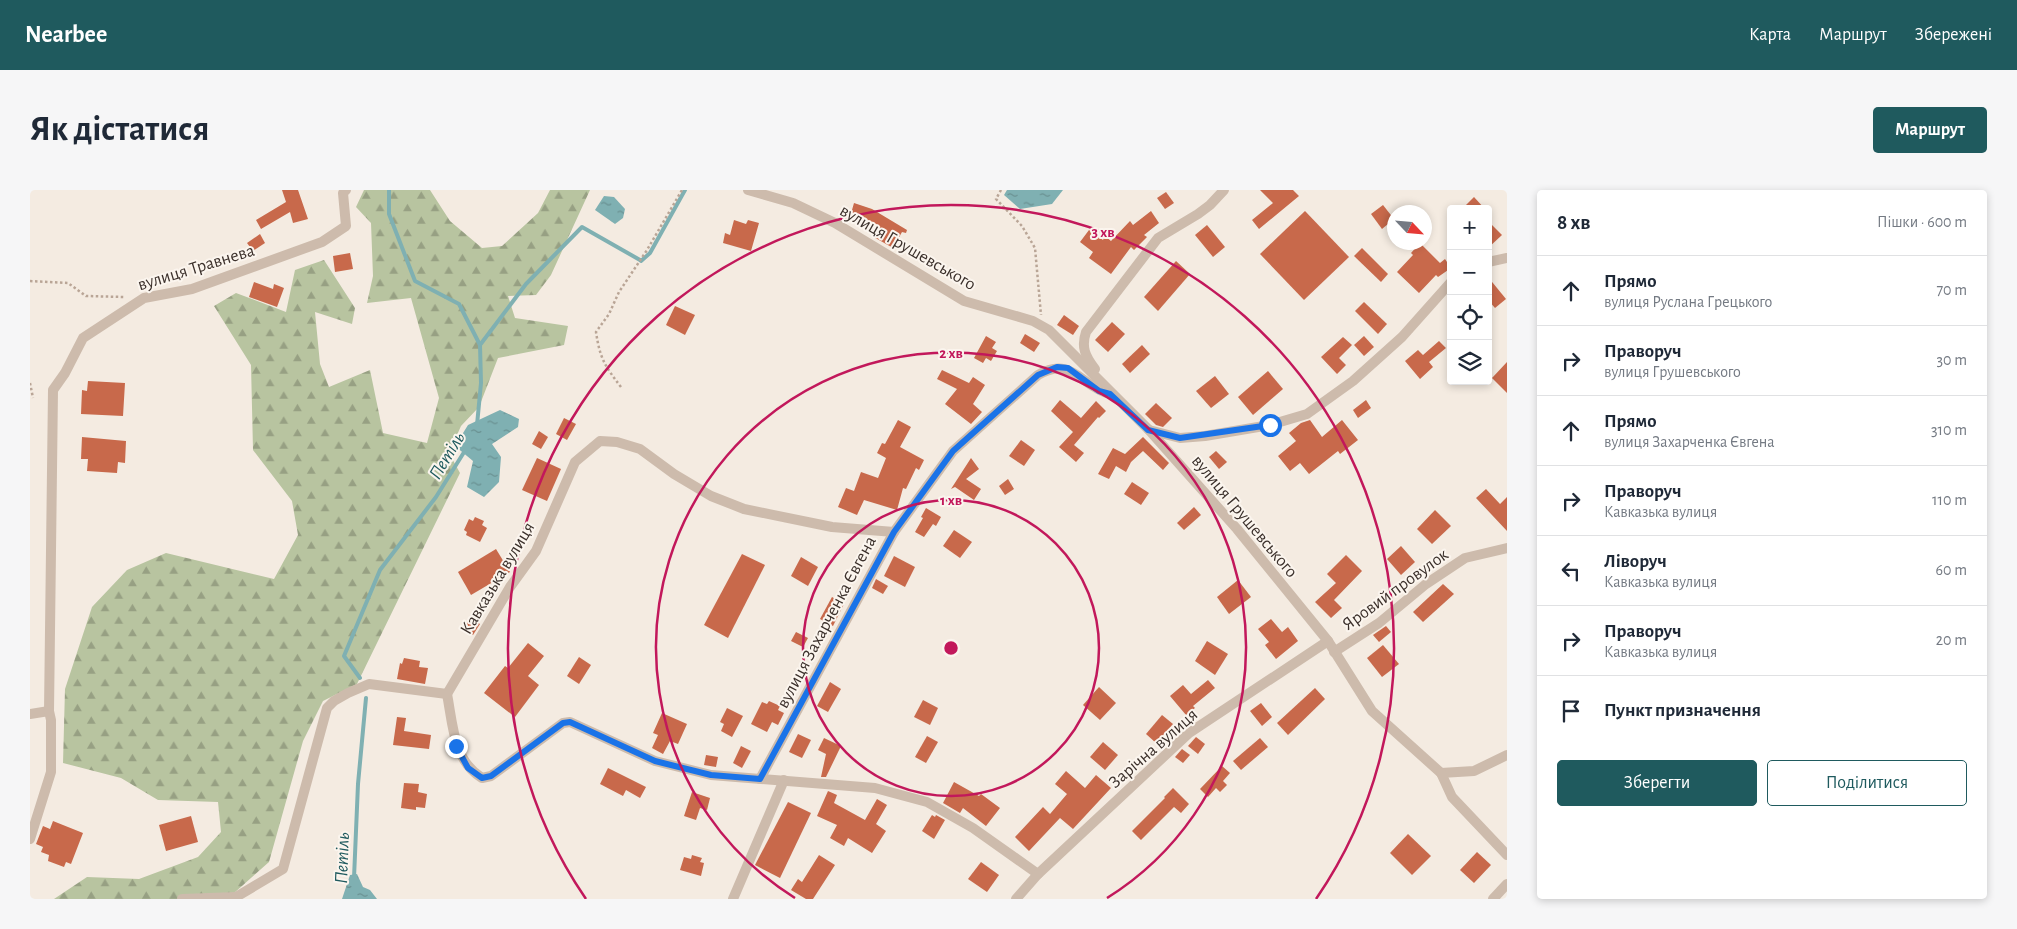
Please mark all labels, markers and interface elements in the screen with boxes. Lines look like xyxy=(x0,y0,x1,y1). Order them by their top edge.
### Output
text: Nearbee xyxy=(25,23,107,47)
text: Карта xyxy=(1749,26,1791,44)
text: Маршрут xyxy=(1819,26,1887,44)
text: Збережені xyxy=(1915,26,1992,44)
button: Маршрут xyxy=(1873,107,1987,153)
text: Як дістатися xyxy=(30,112,209,147)
street label: вулиця Грушевського xyxy=(836,202,979,294)
north arrow xyxy=(1387,205,1432,250)
map controls xyxy=(1447,205,1492,385)
button: + xyxy=(1447,205,1492,250)
text: 8 хв xyxy=(1557,212,1591,233)
text: Пішки · 600 m xyxy=(1877,214,1967,230)
text: 3 хв xyxy=(1091,225,1115,240)
street label: вулиця Травнева xyxy=(136,242,257,294)
button: − xyxy=(1447,250,1492,295)
text: Прямо xyxy=(1604,272,1657,291)
icon: ahead xyxy=(1557,277,1585,305)
text: 70 m xyxy=(1936,282,1967,298)
text: вулиця Руслана Грецького xyxy=(1604,294,1772,310)
button: locate xyxy=(1447,295,1492,340)
button: layers xyxy=(1447,340,1492,385)
text: Праворуч xyxy=(1604,342,1682,361)
text: 2 хв xyxy=(939,346,963,361)
icon: right xyxy=(1557,347,1585,375)
text: 30 m xyxy=(1937,352,1967,368)
text: вулиця Грушевського xyxy=(1604,364,1741,380)
text: Прямо xyxy=(1604,412,1657,431)
route start xyxy=(1259,414,1282,437)
icon: ahead xyxy=(1557,417,1585,445)
text: 310 m xyxy=(1931,422,1967,438)
water label: Петіль xyxy=(426,428,469,483)
text: вулиця Захарченка Євгена xyxy=(1604,434,1775,450)
street label: вулиця Грушевського xyxy=(1188,452,1301,581)
text: Праворуч xyxy=(1604,482,1682,501)
icon: right xyxy=(1557,487,1585,515)
text: 110 m xyxy=(1932,492,1967,508)
text: 1 хв xyxy=(940,493,962,508)
text: Кавказька вулиця xyxy=(1604,504,1717,520)
street label: Кавказька вулиця xyxy=(457,519,538,638)
street label: вулиця Захарченка Євгена xyxy=(774,534,880,711)
street label: Яровий провулок xyxy=(1339,545,1452,634)
text: Ліворуч xyxy=(1604,552,1667,571)
icon: left xyxy=(1557,557,1585,585)
text: 60 m xyxy=(1936,562,1967,578)
text: Кавказька вулиця xyxy=(1604,574,1717,590)
text: Праворуч xyxy=(1604,622,1682,641)
icon: right xyxy=(1557,627,1585,655)
text: 20 m xyxy=(1936,632,1967,648)
centre of rings xyxy=(942,639,960,657)
text: Кавказька вулиця xyxy=(1604,644,1717,660)
icon: arrive xyxy=(1557,697,1585,725)
text: Пункт призначення xyxy=(1604,701,1761,720)
street label: Зарічна вулиця xyxy=(1106,706,1201,792)
route end xyxy=(445,735,468,758)
button: Зберегти xyxy=(1557,760,1757,806)
button: Поділитися xyxy=(1767,760,1967,806)
water label: Петіль xyxy=(332,831,353,884)

